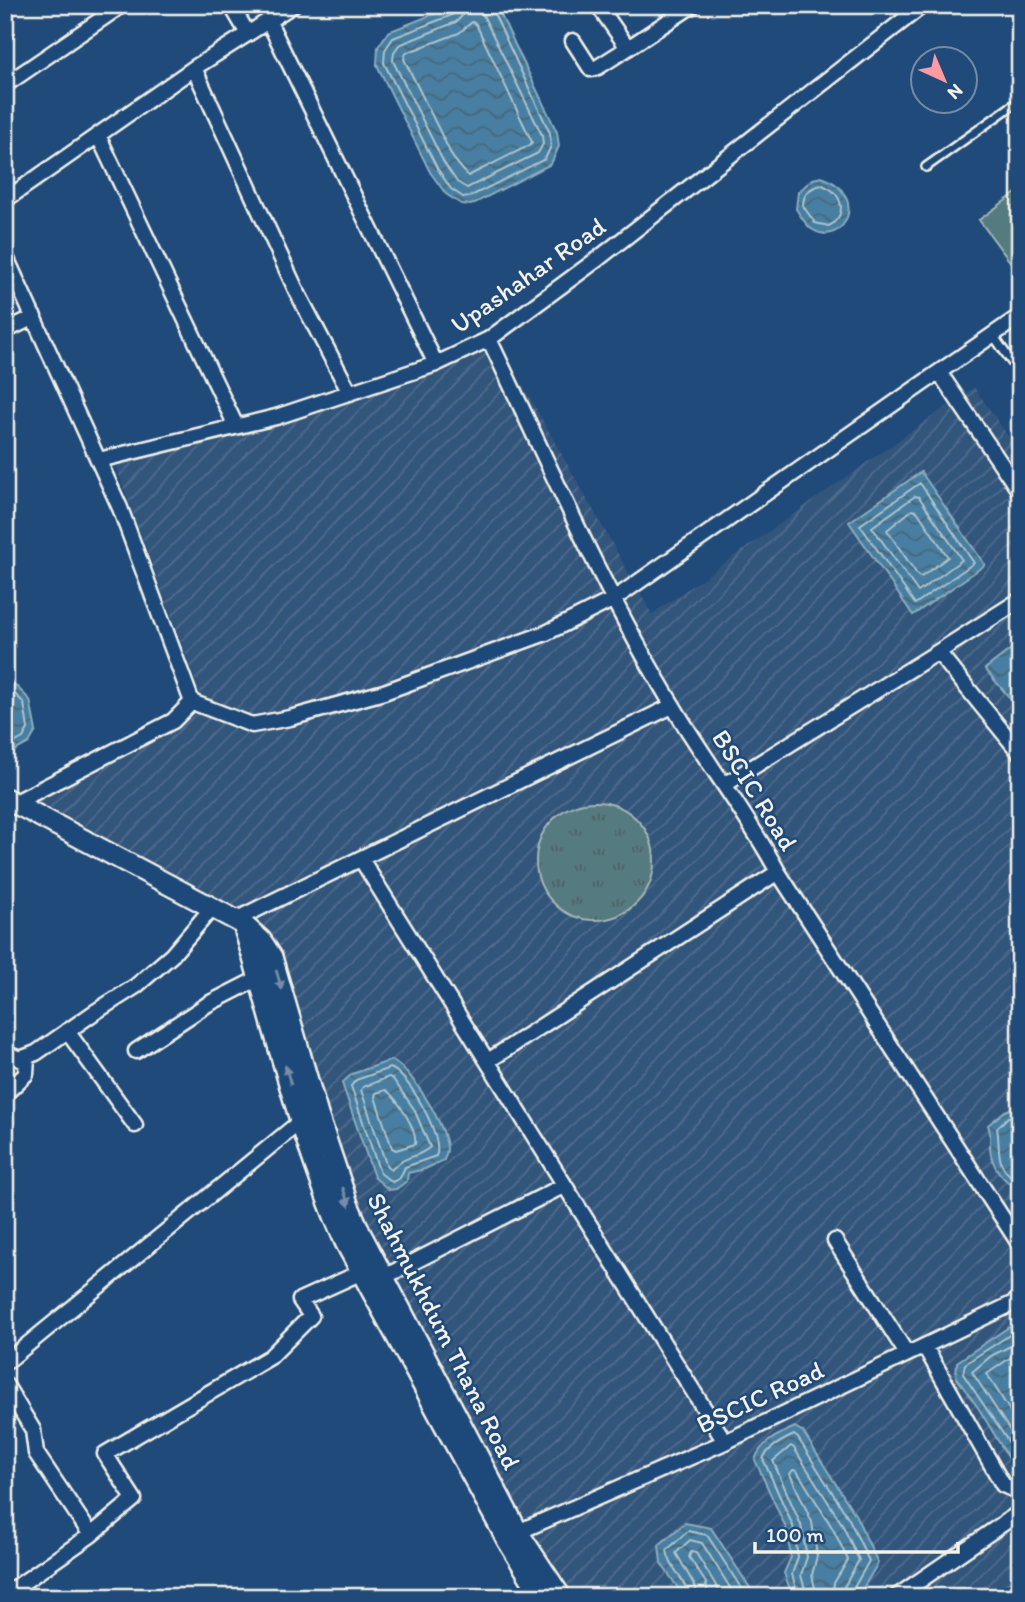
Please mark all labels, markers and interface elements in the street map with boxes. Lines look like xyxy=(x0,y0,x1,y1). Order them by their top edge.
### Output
north arrow xyxy=(909,46,979,116)
text: N xyxy=(943,79,968,105)
street label: Upashahar Road xyxy=(444,210,612,340)
street label: BSCIC Road xyxy=(705,723,805,857)
one-way arrow xyxy=(274,970,284,991)
one-way arrow xyxy=(282,1064,292,1085)
one-way arrow xyxy=(341,1187,352,1208)
street label: Shahmukhdum Thana Road xyxy=(360,1187,528,1475)
street label: BSCIC Road xyxy=(691,1353,829,1440)
scale bar xyxy=(755,1511,958,1555)
text: 100 m xyxy=(766,1522,824,1547)

